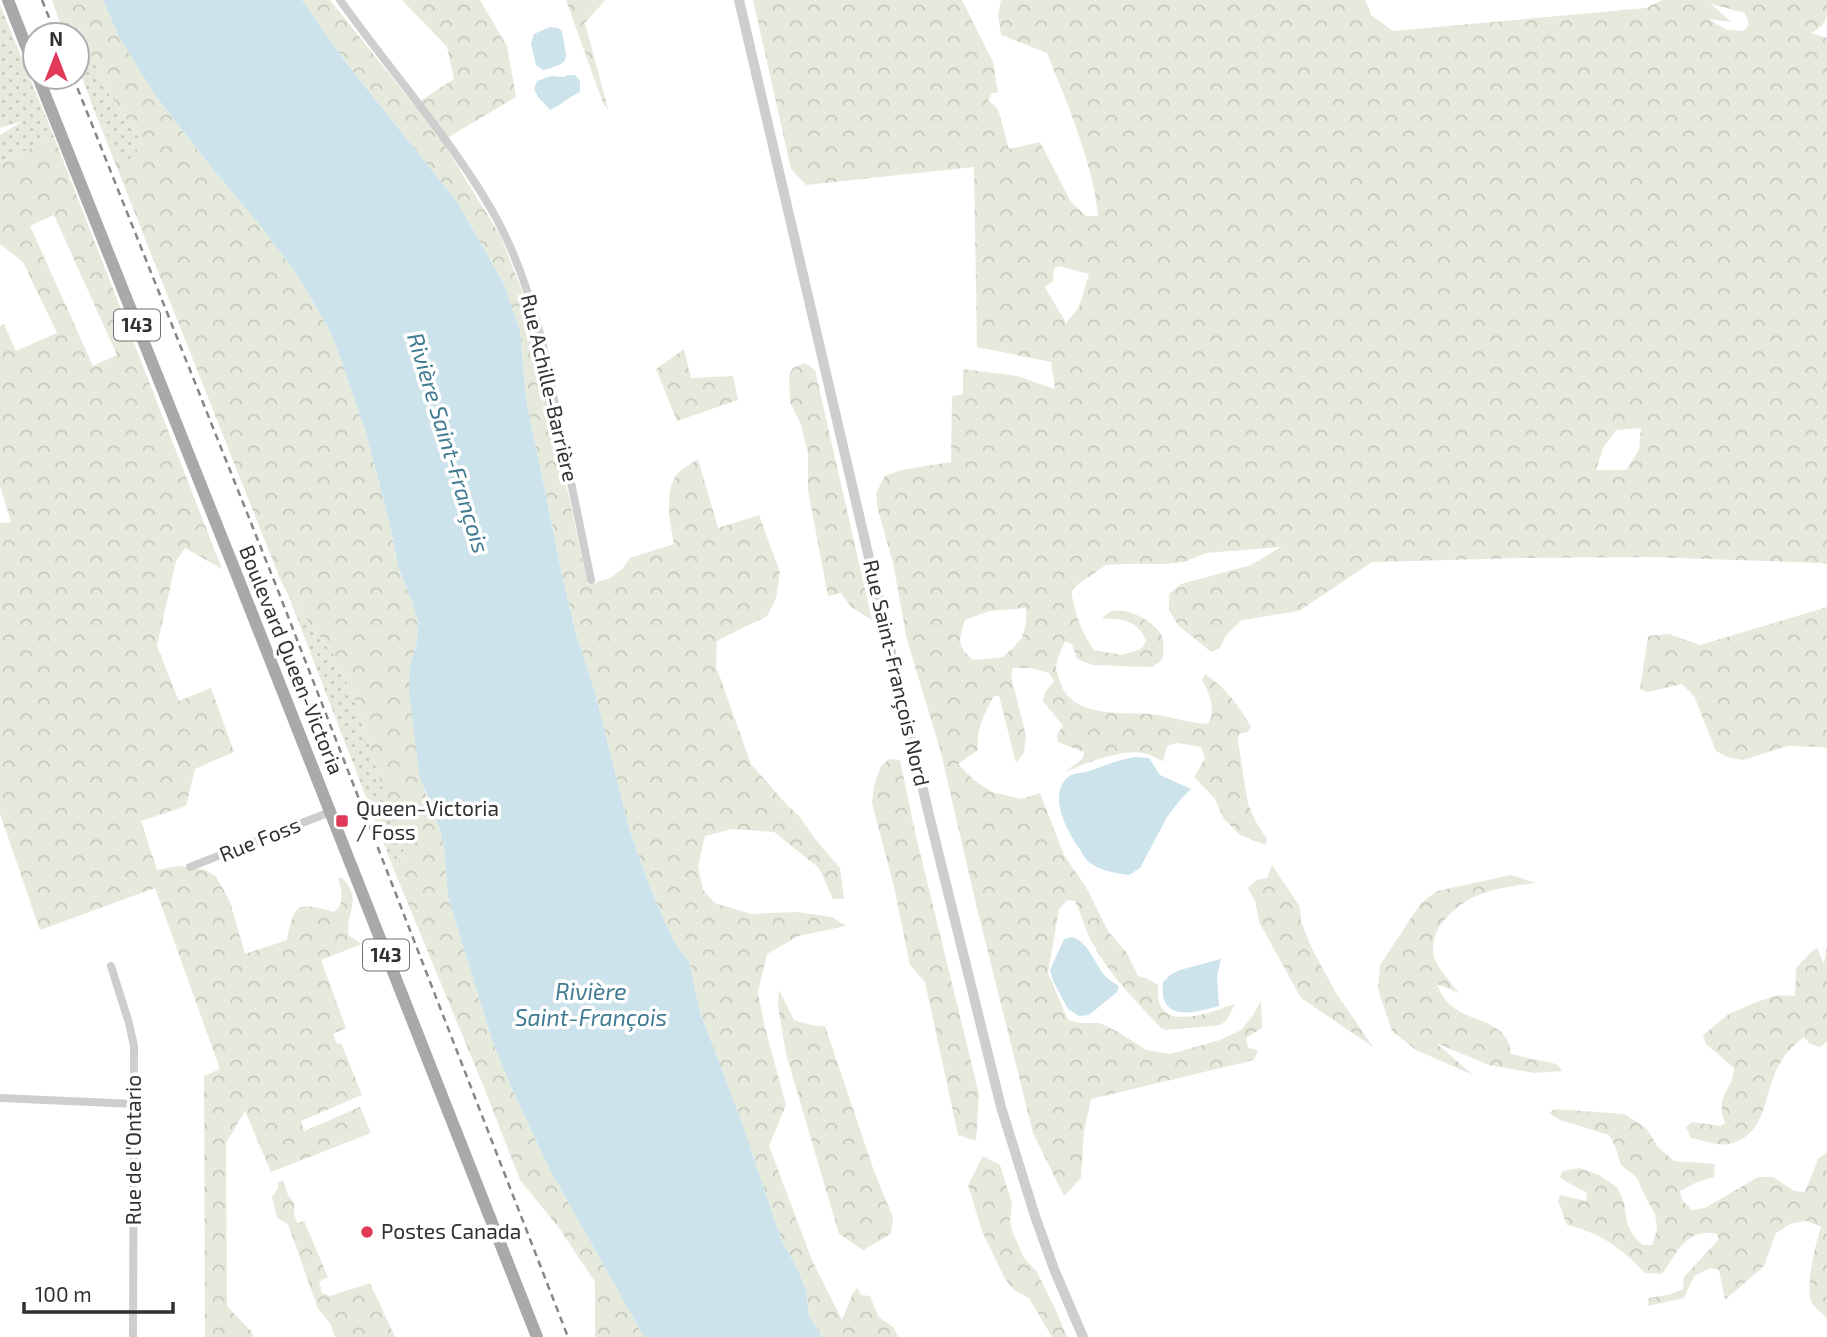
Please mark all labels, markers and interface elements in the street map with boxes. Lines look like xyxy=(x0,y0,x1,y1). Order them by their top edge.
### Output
north arrow xyxy=(21,21,91,91)
text: N xyxy=(49,27,63,50)
street label: Rue Achille-Barrière xyxy=(517,291,584,484)
road number: 143 xyxy=(114,310,160,340)
water label: Rivière Saint-François xyxy=(401,329,496,557)
street label: Boulevard Queen-Victoria xyxy=(234,541,350,778)
street label: Rue Saint-François Nord xyxy=(857,557,936,789)
place label: Queen-Victoria / Foss xyxy=(356,795,499,844)
street label: Rue Foss xyxy=(215,811,304,866)
marker: Queen-Victoria / Foss xyxy=(334,813,350,829)
road number: 143 xyxy=(363,939,409,970)
water label: Rivière Saint-François xyxy=(515,977,667,1032)
street label: Rue de l'Ontario xyxy=(120,1075,145,1225)
place label: Postes Canada xyxy=(381,1218,521,1243)
marker: Postes Canada xyxy=(359,1224,375,1240)
scale bar xyxy=(24,1270,173,1314)
text: 100 m xyxy=(35,1281,92,1306)

